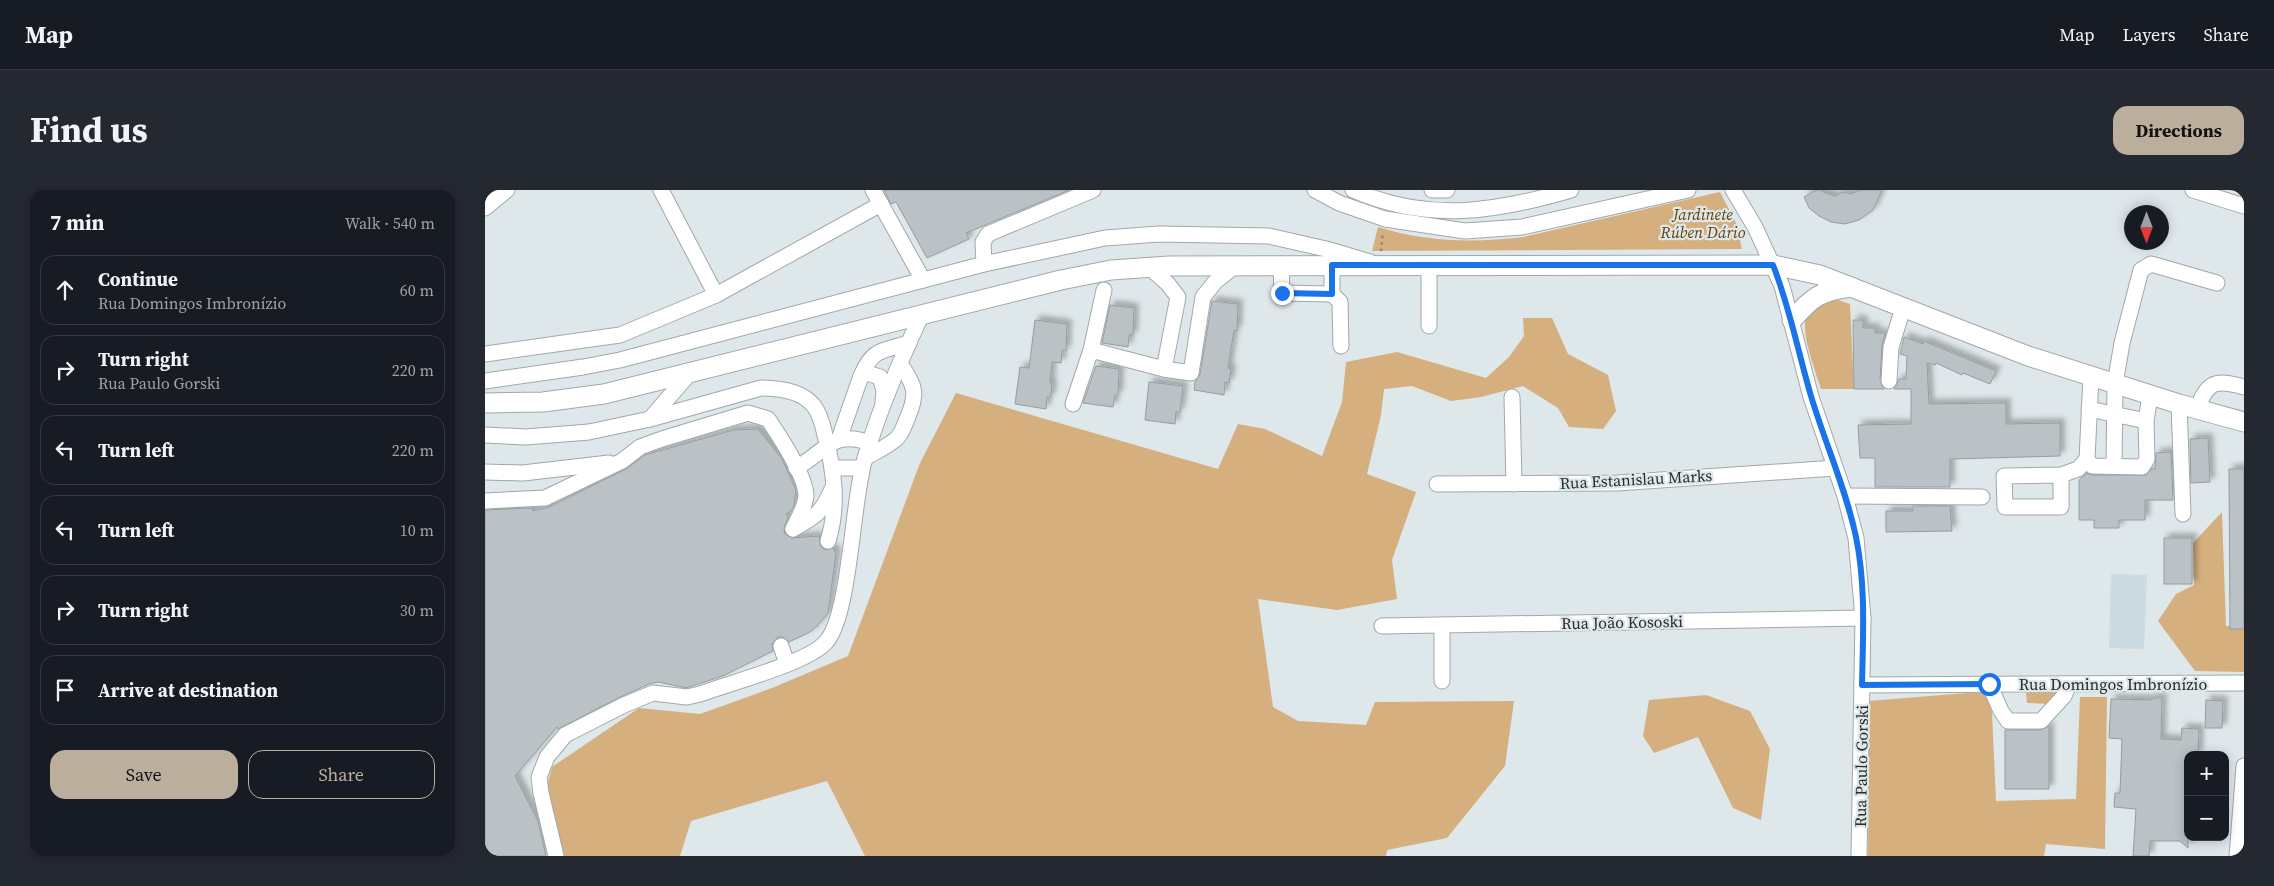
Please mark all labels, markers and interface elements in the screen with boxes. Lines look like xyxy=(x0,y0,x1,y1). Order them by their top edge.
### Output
text: Map xyxy=(25,18,73,51)
text: Map xyxy=(2059,22,2094,47)
text: Layers xyxy=(2122,22,2175,47)
text: Share xyxy=(2203,22,2249,47)
text: Find us xyxy=(30,106,148,154)
button: Directions xyxy=(2113,106,2244,155)
park label: Jardinete Rúben Dário xyxy=(1660,203,1746,243)
north arrow xyxy=(2124,205,2169,250)
text: 7 min xyxy=(50,208,105,237)
text: Walk · 540 m xyxy=(345,212,435,234)
text: Continue xyxy=(98,266,178,292)
icon: ahead xyxy=(51,276,79,304)
text: 60 m xyxy=(400,279,434,301)
route end xyxy=(1271,282,1294,305)
text: Rua Domingos Imbronízio xyxy=(98,292,286,314)
text: Turn right xyxy=(98,346,189,372)
icon: right xyxy=(51,356,79,384)
text: 220 m xyxy=(392,359,434,381)
text: Rua Paulo Gorski xyxy=(98,372,220,394)
icon: left xyxy=(51,436,79,464)
text: Turn left xyxy=(98,437,174,463)
text: 220 m xyxy=(392,439,434,461)
street label: Rua Estanislau Marks xyxy=(1559,464,1713,494)
icon: left xyxy=(51,516,79,544)
text: Turn left xyxy=(98,517,174,543)
text: 10 m xyxy=(400,519,434,541)
icon: right xyxy=(51,596,79,624)
text: Turn right xyxy=(98,597,189,623)
text: 30 m xyxy=(400,599,434,621)
street label: Rua João Kososki xyxy=(1561,610,1683,634)
route start xyxy=(1978,673,2001,696)
street label: Rua Domingos Imbronízio xyxy=(2019,673,2207,695)
icon: arrive xyxy=(51,676,79,704)
text: Arrive at destination xyxy=(98,677,278,703)
street label: Rua Paulo Gorski xyxy=(1849,704,1873,827)
button: Save xyxy=(50,750,238,799)
button: Share xyxy=(248,750,435,799)
map controls xyxy=(2184,751,2229,841)
button: + xyxy=(2184,751,2229,796)
button: − xyxy=(2184,796,2229,841)

